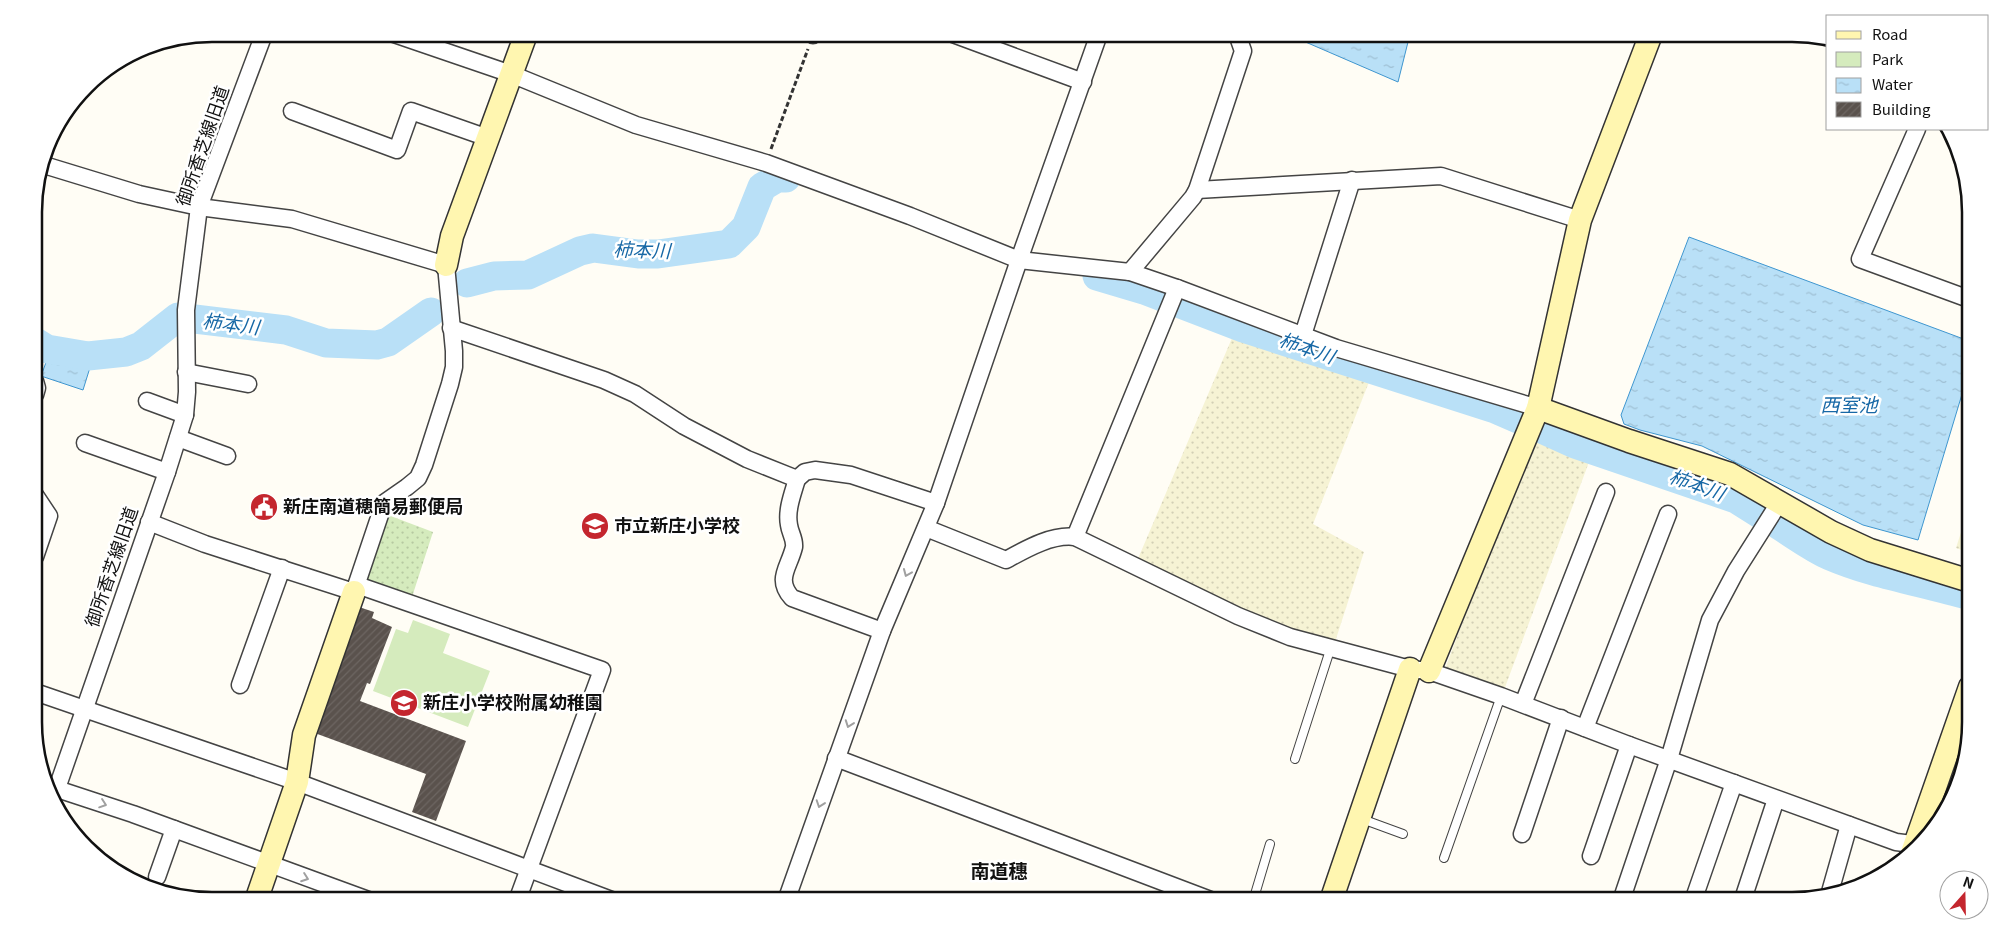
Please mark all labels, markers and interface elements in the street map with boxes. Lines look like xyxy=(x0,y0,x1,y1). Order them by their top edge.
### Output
legend xyxy=(1826,15,1989,130)
text: Road xyxy=(1872,23,1908,44)
text: Park xyxy=(1872,48,1904,69)
text: Water xyxy=(1872,73,1913,94)
street label: 御所香芝線旧道 xyxy=(168,82,234,209)
text: Building xyxy=(1872,98,1931,119)
water label: 柿本川 xyxy=(613,234,673,263)
water label: 柿本川 xyxy=(201,306,263,340)
water label: 柿本川 xyxy=(1276,325,1341,369)
water label: 西室池 xyxy=(1820,390,1879,417)
water label: 柿本川 xyxy=(1666,461,1731,507)
public building icon: 新庄南道穂簡易郵便局 xyxy=(249,492,279,522)
place label: 新庄南道穂簡易郵便局 xyxy=(283,492,463,518)
street label: 御所香芝線旧道 xyxy=(77,503,143,630)
school or university icon: 市立新庄小学校 xyxy=(580,511,610,541)
place label: 市立新庄小学校 xyxy=(614,511,740,537)
one-way arrow xyxy=(903,568,913,576)
school or university icon: 新庄小学校附属幼稚園 xyxy=(389,688,419,718)
place label: 新庄小学校附属幼稚園 xyxy=(423,688,603,714)
one-way arrow xyxy=(845,719,855,728)
one-way arrow xyxy=(98,798,107,808)
one-way arrow xyxy=(816,800,826,808)
district label: 南道穗 xyxy=(970,856,1028,883)
north arrow xyxy=(1939,870,1989,920)
text: N xyxy=(1960,871,1977,893)
one-way arrow xyxy=(300,872,309,882)

